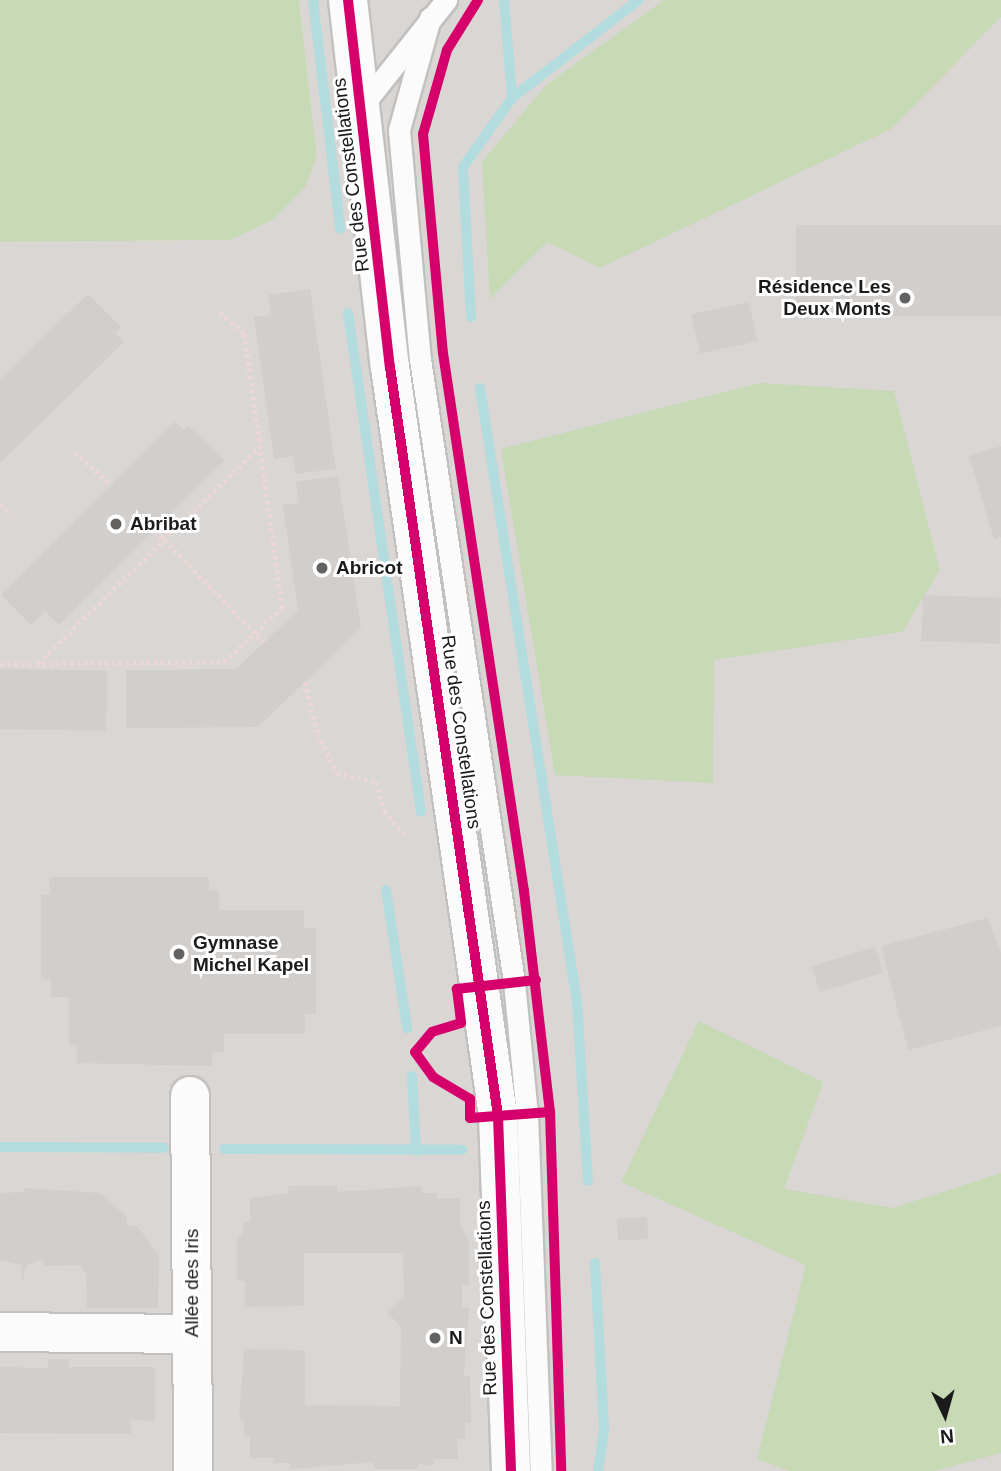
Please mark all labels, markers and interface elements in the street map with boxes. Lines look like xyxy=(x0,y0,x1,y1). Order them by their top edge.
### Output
street label: Rue des Constellations xyxy=(328,77,374,273)
place label: Résidence Les Deux Monts xyxy=(758,276,891,320)
marker: Résidence Les Deux Monts xyxy=(897,290,913,306)
place label: Abribat xyxy=(130,513,196,535)
marker: Abribat xyxy=(108,516,124,532)
place label: Abricot xyxy=(336,557,402,579)
marker: Abricot xyxy=(314,560,330,576)
street label: Rue des Constellations xyxy=(436,634,486,830)
place label: Gymnase Michel Kapel xyxy=(193,932,309,976)
marker: Gymnase Michel Kapel xyxy=(171,946,187,962)
street label: Rue des Constellations xyxy=(472,1200,502,1396)
street label: Allée des Iris xyxy=(181,1229,203,1337)
place label: N xyxy=(449,1327,463,1349)
marker: N xyxy=(427,1330,443,1346)
north arrow xyxy=(910,1380,980,1450)
text: N xyxy=(939,1425,955,1447)

